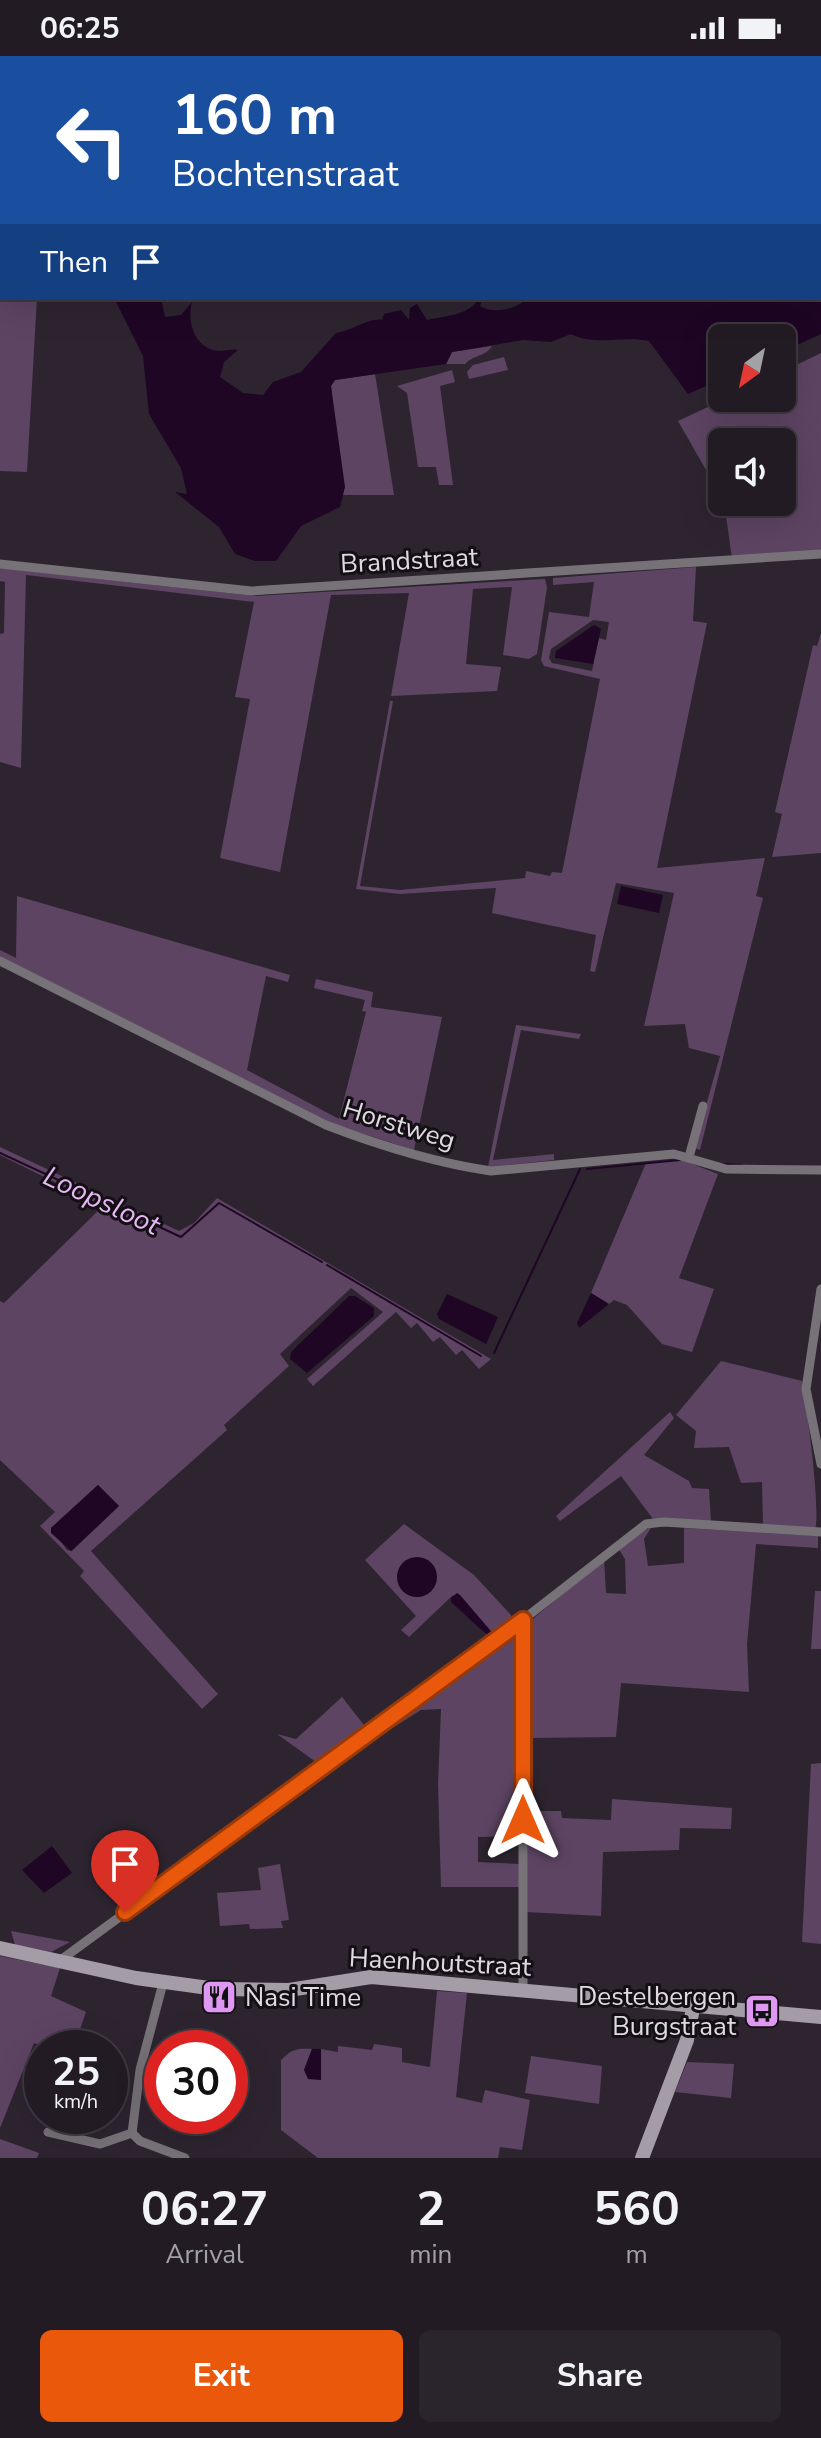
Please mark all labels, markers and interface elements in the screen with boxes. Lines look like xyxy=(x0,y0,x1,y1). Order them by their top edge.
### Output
text: 06:25 xyxy=(40,8,119,49)
text: 160 m xyxy=(172,77,337,154)
icon: left xyxy=(40,88,144,192)
text: Bochtenstraat xyxy=(172,150,399,199)
icon: arrive xyxy=(124,240,168,284)
text: Then xyxy=(40,242,108,283)
north arrow xyxy=(708,324,796,412)
map controls xyxy=(708,324,796,516)
button: sound xyxy=(708,428,796,516)
street label: Brandstraat xyxy=(339,539,480,582)
street label: Horstweg xyxy=(338,1091,459,1158)
water label: Loopsloot xyxy=(37,1157,167,1245)
position arrow xyxy=(481,1778,565,1862)
pin xyxy=(91,1830,159,1912)
icon: arrive xyxy=(103,1842,147,1886)
street label: Haenhoutstraat xyxy=(348,1940,533,1985)
restaurant icon: Nasi Time xyxy=(200,1978,238,2016)
place label: Destelbergen Burgstraat xyxy=(578,1979,737,2044)
place label: Nasi Time xyxy=(245,1980,361,2015)
bus stop icon: Destelbergen Burgstraat xyxy=(743,1992,781,2030)
speed limit sign: 30 xyxy=(144,2030,248,2134)
text: 25 xyxy=(52,2045,100,2099)
text: km/h xyxy=(54,2088,98,2115)
text: 06:27 xyxy=(141,2176,268,2242)
text: 2 xyxy=(416,2176,445,2242)
text: 560 xyxy=(593,2176,680,2242)
text: Arrival xyxy=(166,2237,244,2272)
text: min xyxy=(409,2237,452,2272)
text: m xyxy=(626,2237,648,2272)
button: Exit xyxy=(40,2330,403,2422)
button: Share xyxy=(419,2330,781,2422)

